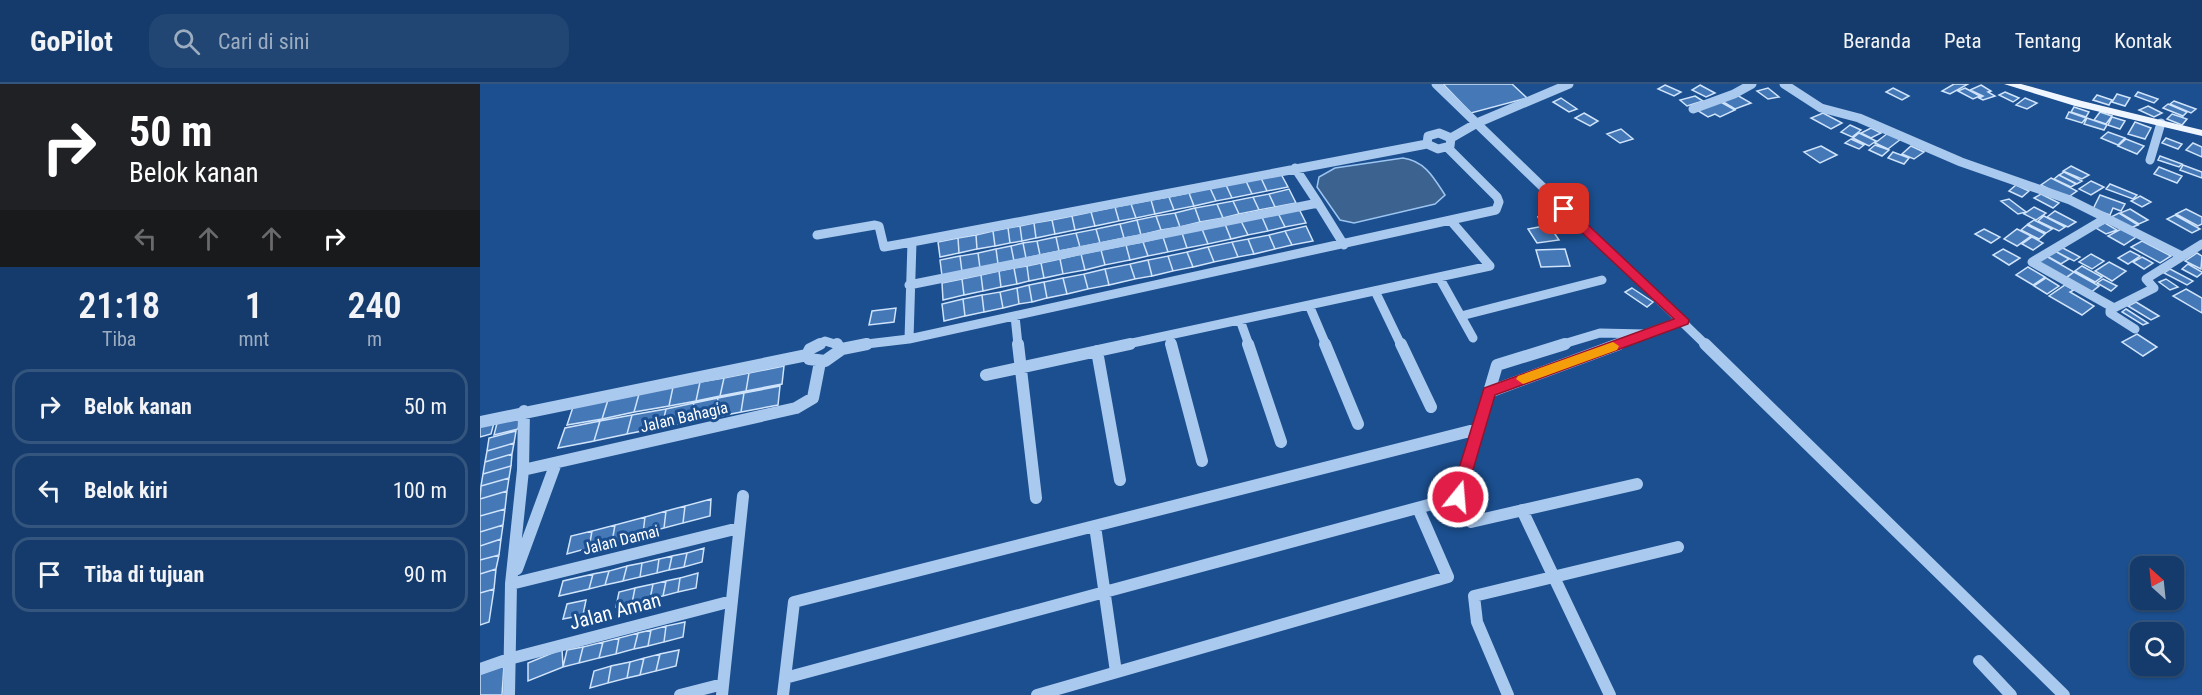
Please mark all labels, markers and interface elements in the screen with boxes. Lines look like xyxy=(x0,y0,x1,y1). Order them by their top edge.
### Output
search box xyxy=(149,14,569,68)
text: GoPilot xyxy=(30,25,113,58)
icon: search xyxy=(170,25,203,58)
text: Cari di sini xyxy=(218,29,309,54)
text: Beranda xyxy=(1843,29,1911,53)
text: Peta xyxy=(1944,29,1982,53)
text: Tentang xyxy=(2015,29,2081,53)
text: Kontak xyxy=(2114,29,2172,53)
text: 50 m xyxy=(129,107,212,156)
icon: right xyxy=(30,108,108,186)
text: Belok kanan xyxy=(129,157,259,189)
pin xyxy=(1538,183,1589,234)
icon: arrive xyxy=(1547,192,1580,225)
icon: left xyxy=(129,222,162,255)
icon: ahead xyxy=(192,222,225,255)
icon: ahead xyxy=(255,222,288,255)
icon: right xyxy=(318,222,351,255)
text: 21:18 xyxy=(78,285,160,327)
text: 1 xyxy=(245,285,263,327)
text: 240 xyxy=(347,285,402,327)
text: Tiba xyxy=(102,327,136,351)
text: mnt xyxy=(238,327,269,351)
text: m xyxy=(367,327,382,351)
icon: right xyxy=(33,390,66,423)
text: Belok kanan xyxy=(84,394,192,419)
text: 50 m xyxy=(404,394,447,419)
street label: Jalan Bahagia xyxy=(638,398,730,436)
position arrow xyxy=(1426,465,1490,529)
icon: left xyxy=(33,474,66,507)
text: Belok kiri xyxy=(84,478,168,503)
text: 100 m xyxy=(393,478,447,503)
street label: Jalan Damai xyxy=(581,521,661,559)
north arrow xyxy=(2130,556,2184,610)
map controls xyxy=(2130,556,2184,676)
icon: arrive xyxy=(33,558,66,591)
text: Tiba di tujuan xyxy=(84,562,204,587)
text: 90 m xyxy=(404,562,447,587)
street label: Jalan Aman xyxy=(567,587,663,635)
button: search xyxy=(2130,622,2184,676)

